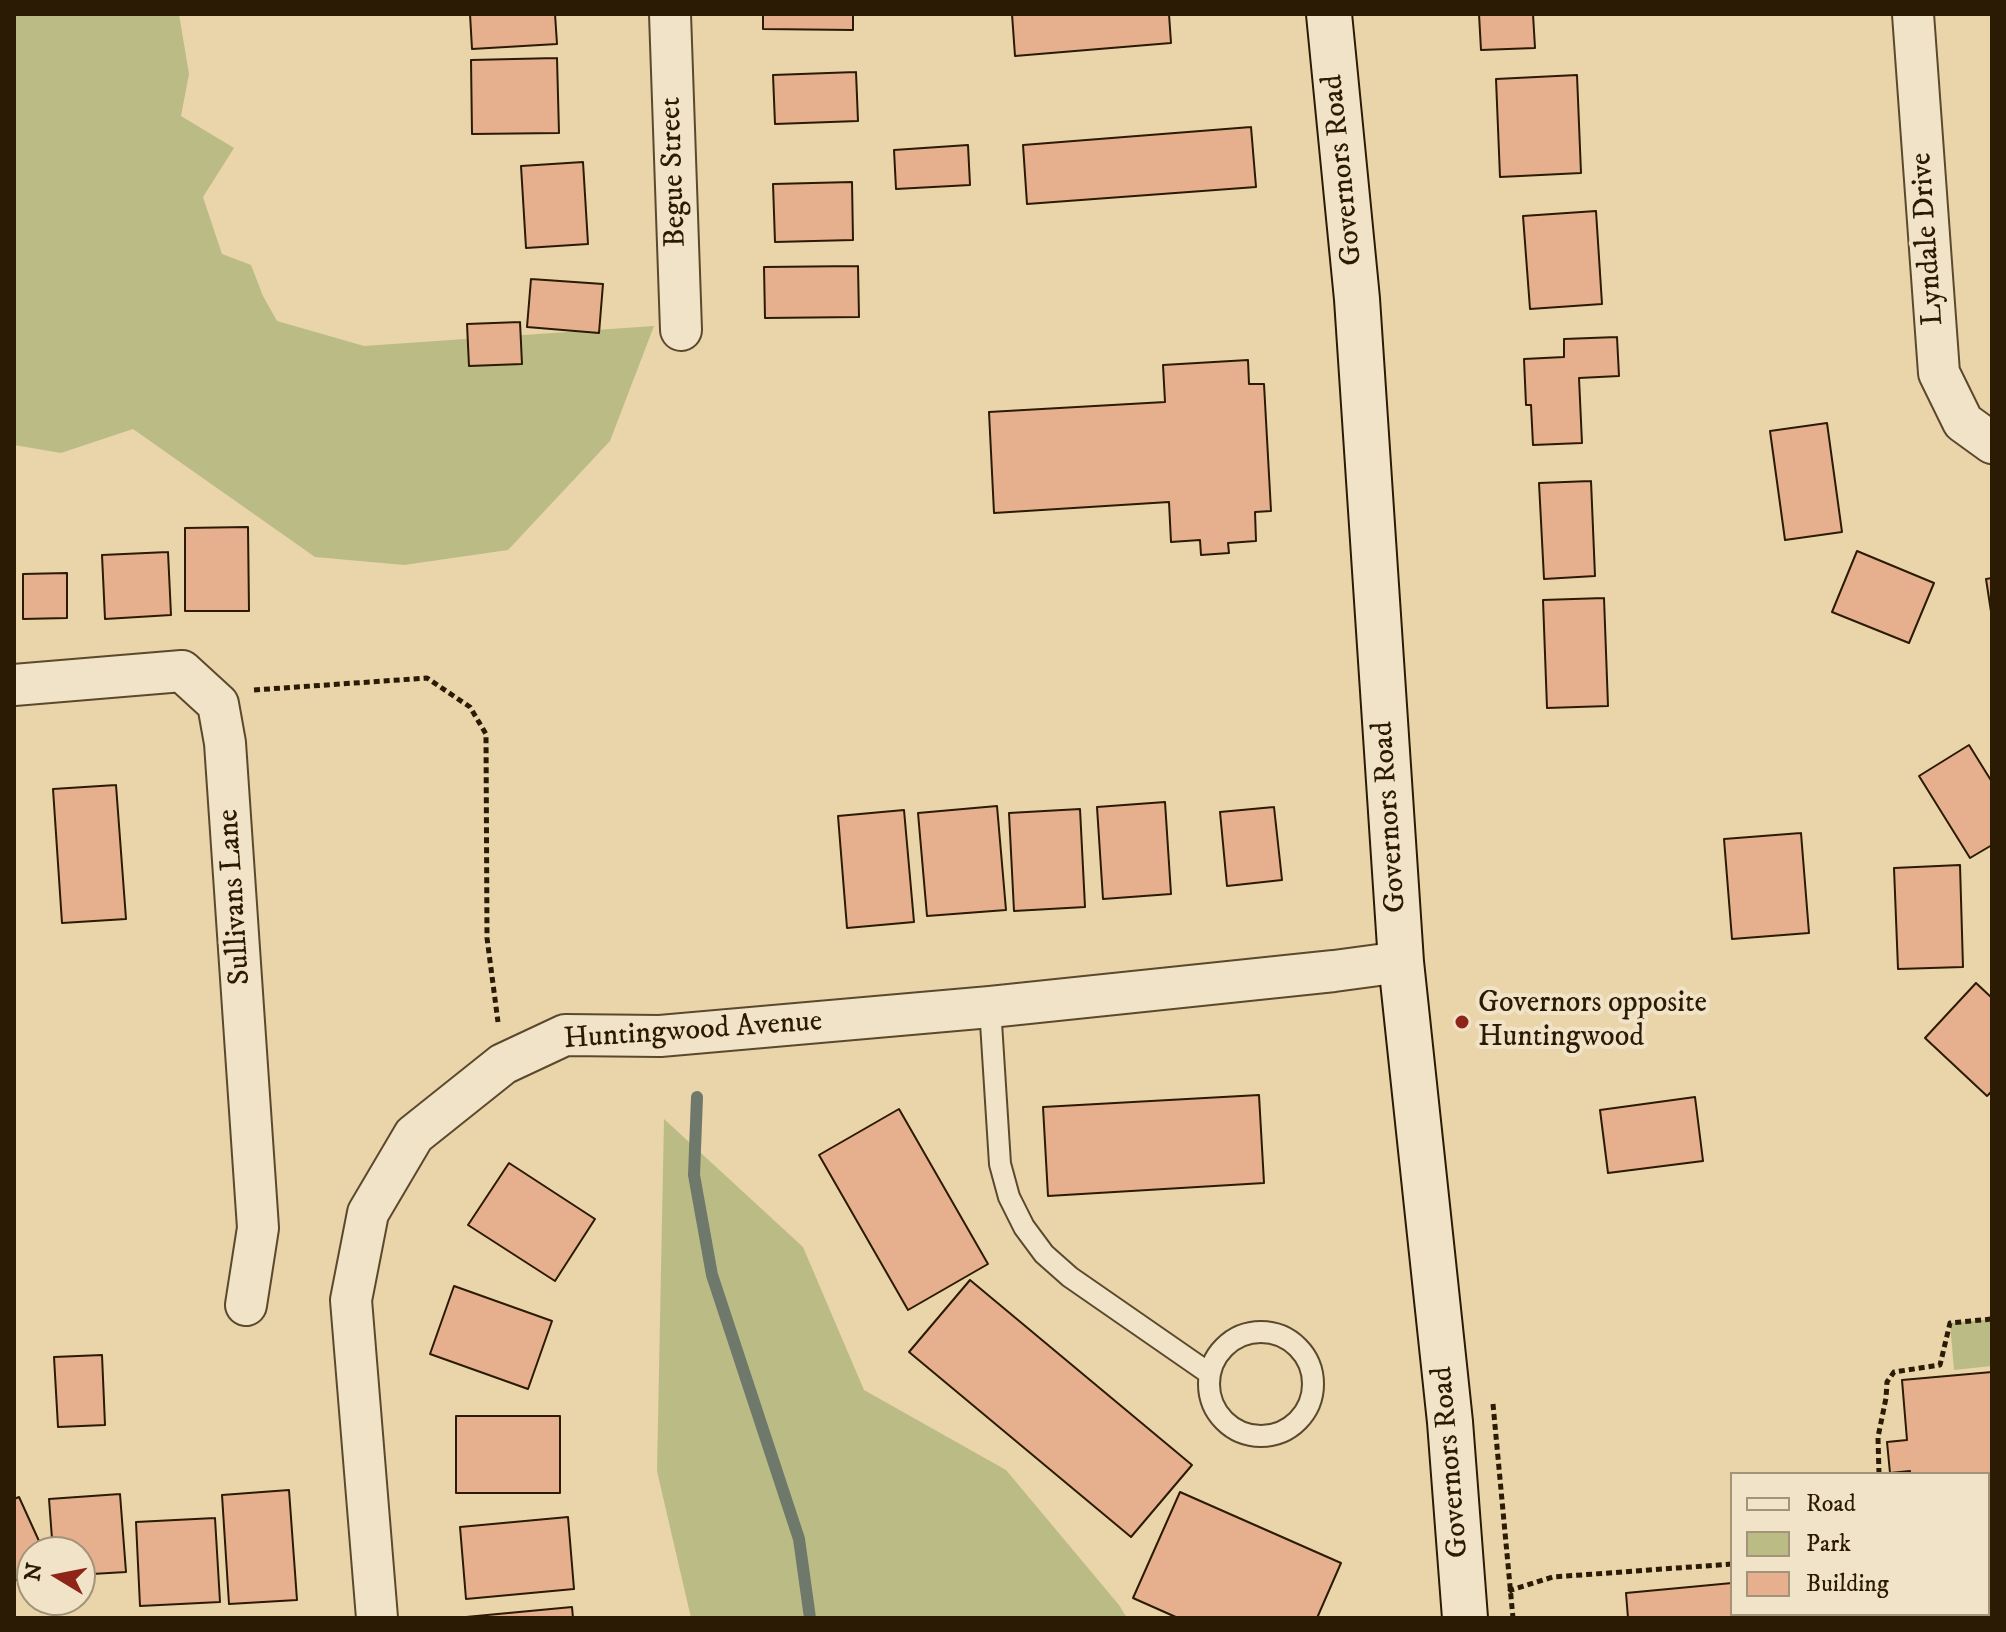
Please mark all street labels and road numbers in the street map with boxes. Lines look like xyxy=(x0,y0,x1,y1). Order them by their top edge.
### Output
street label: Governors Road xyxy=(1316,73,1372,267)
street label: Begue Street xyxy=(654,96,696,248)
street label: Lyndale Drive xyxy=(1905,151,1953,327)
street label: Governors Road xyxy=(1366,720,1416,914)
street label: Sullivans Lane xyxy=(212,808,260,986)
street label: Huntingwood Avenue xyxy=(562,1005,824,1059)
street label: Governors Road xyxy=(1426,1365,1478,1559)

